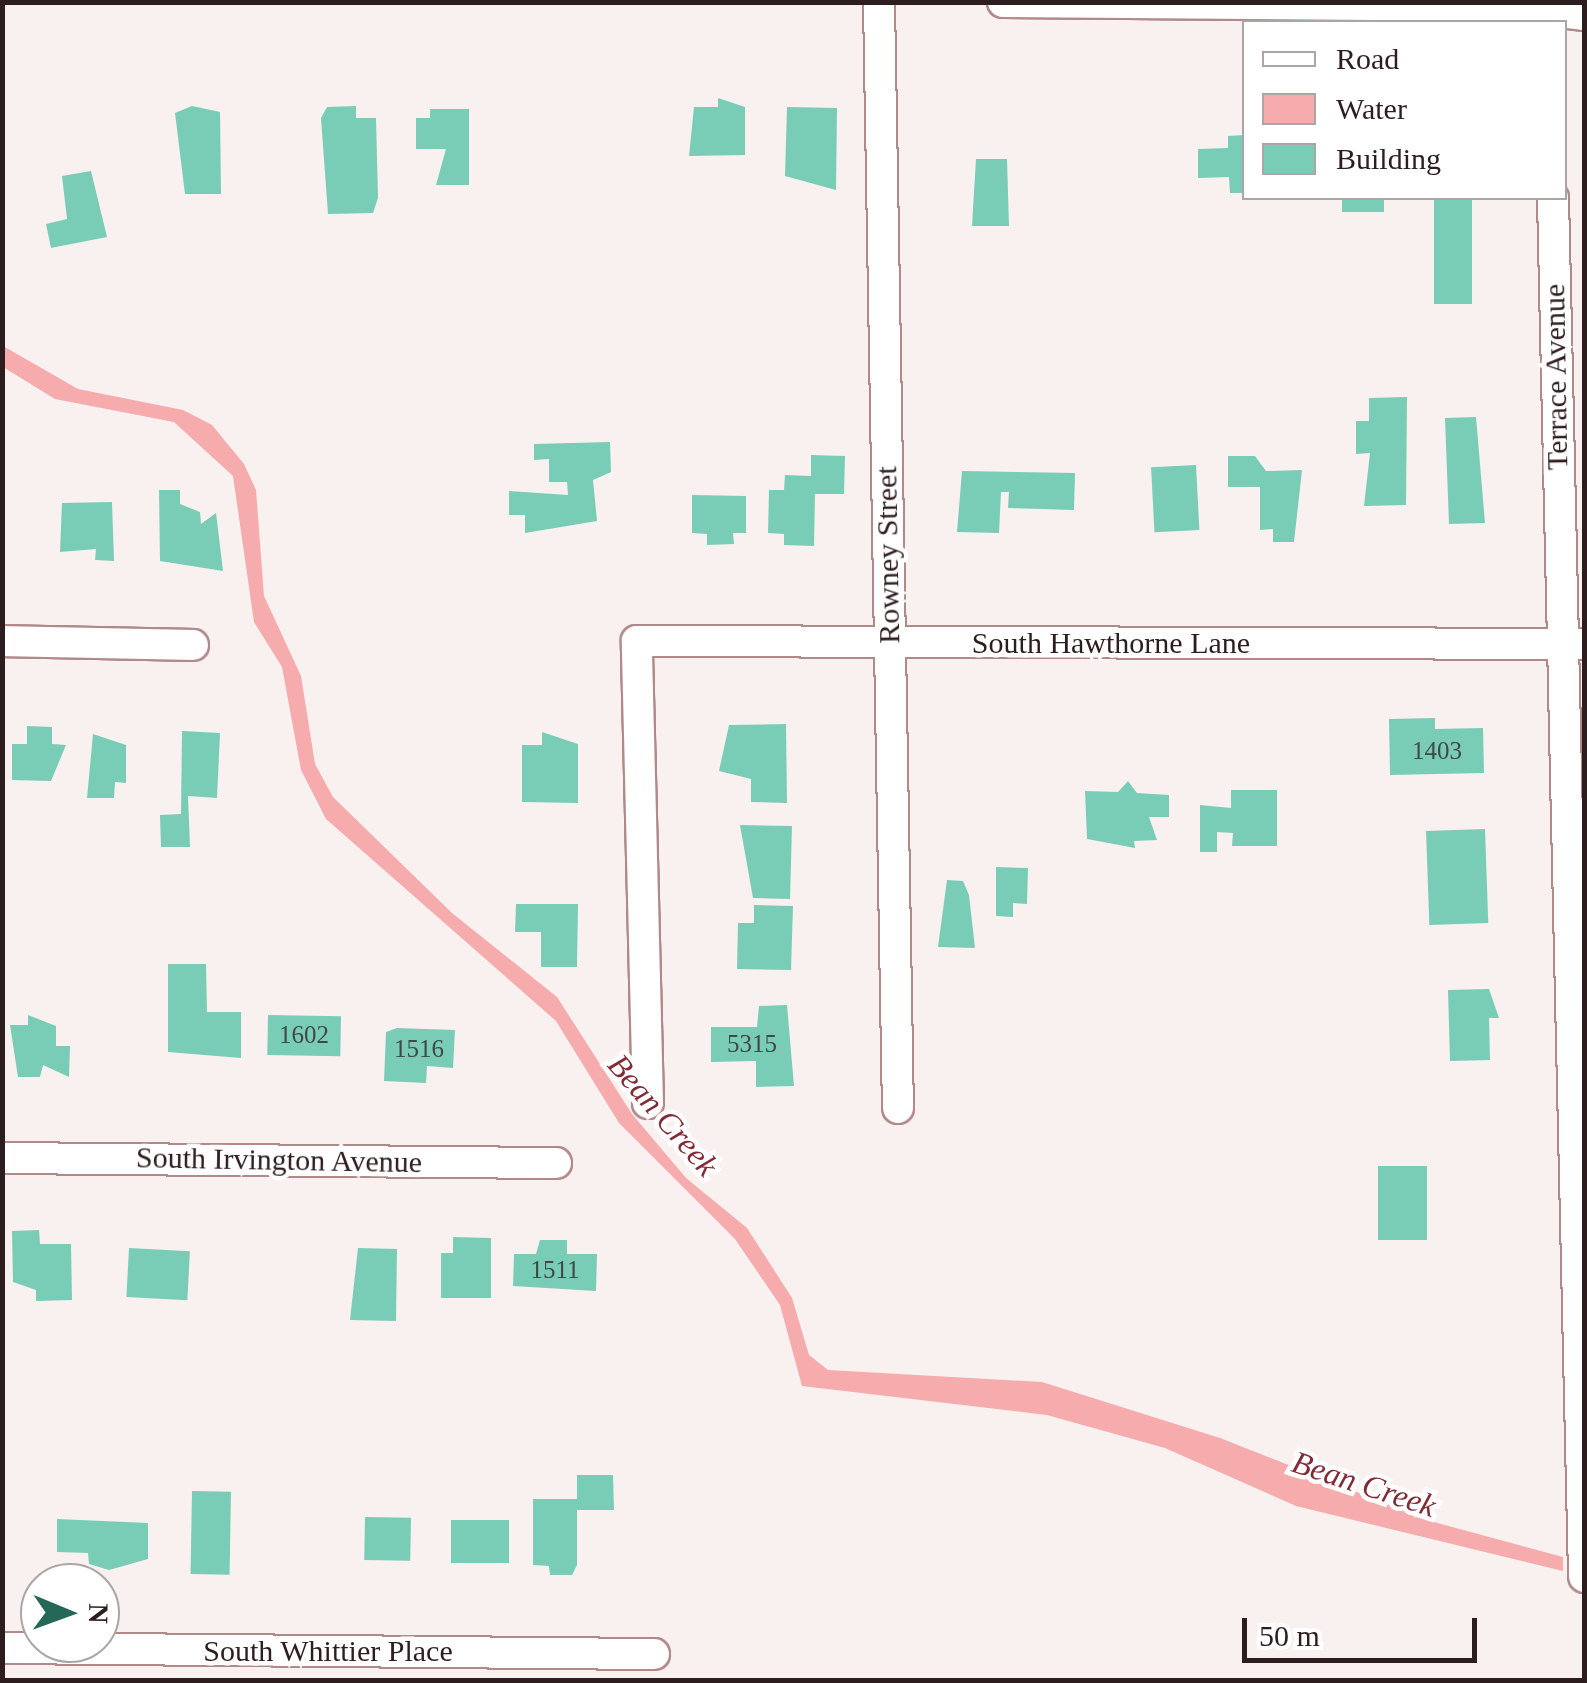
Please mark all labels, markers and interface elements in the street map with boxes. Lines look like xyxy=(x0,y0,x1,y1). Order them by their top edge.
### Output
legend xyxy=(1242,20,1567,200)
text: Road xyxy=(1336,42,1399,75)
text: Water xyxy=(1336,92,1407,125)
text: Building xyxy=(1336,142,1441,175)
street label: Terrace Avenue xyxy=(1536,283,1576,471)
street label: Rowney Street xyxy=(868,466,908,644)
street label: South Hawthorne Lane xyxy=(972,625,1250,661)
house number: 1403 xyxy=(1412,736,1462,766)
house number: 1602 xyxy=(279,1020,329,1050)
house number: 5315 xyxy=(727,1029,777,1059)
house number: 1516 xyxy=(394,1034,444,1064)
water label: Bean Creek xyxy=(600,1046,726,1184)
street label: South Irvington Avenue xyxy=(135,1139,423,1181)
house number: 1511 xyxy=(530,1255,580,1285)
water label: Bean Creek xyxy=(1287,1443,1441,1525)
north arrow xyxy=(20,1563,120,1663)
scale bar xyxy=(1247,1598,1482,1660)
text: N xyxy=(83,1603,114,1624)
text: 50 m xyxy=(1259,1619,1320,1652)
street label: South Whittier Place xyxy=(203,1633,453,1669)

